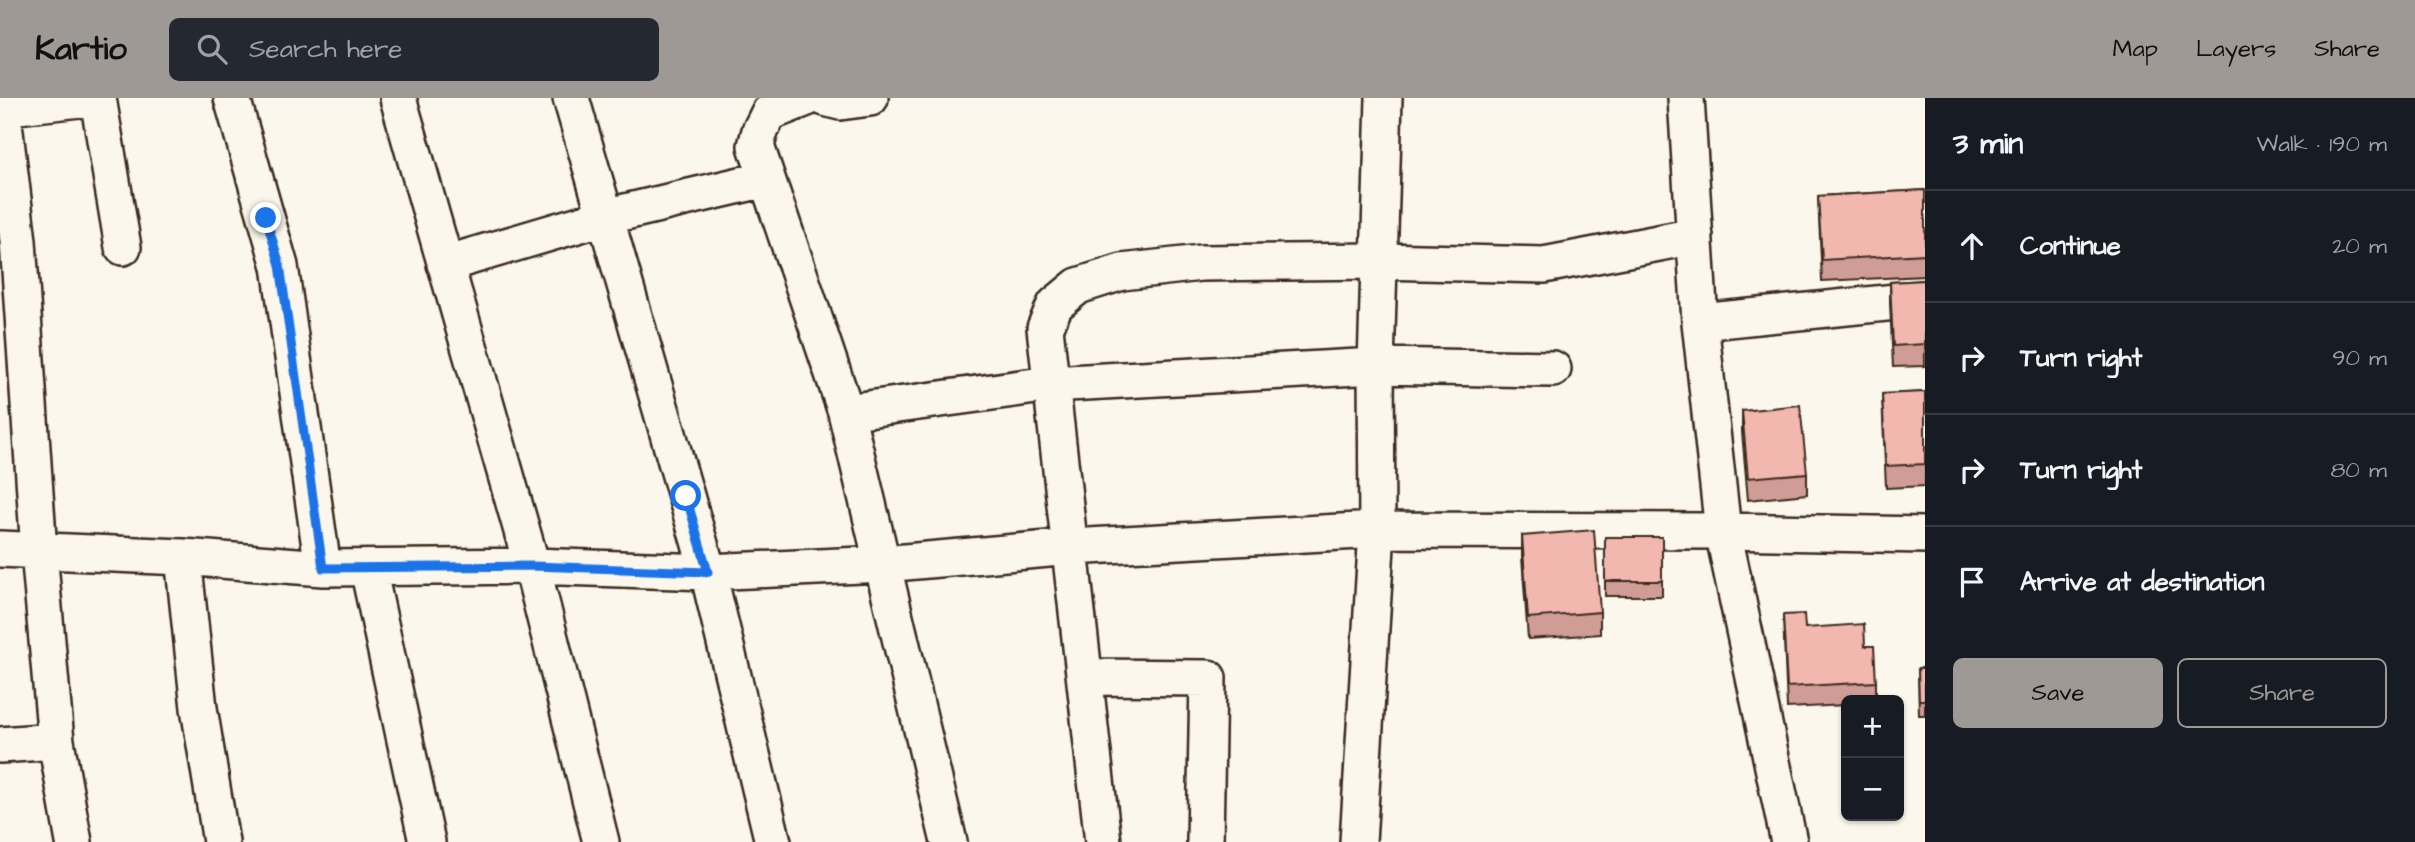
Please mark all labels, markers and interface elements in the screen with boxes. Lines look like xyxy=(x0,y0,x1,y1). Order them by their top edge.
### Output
search box xyxy=(169,18,659,81)
text: Kartio xyxy=(35,26,127,72)
icon: search xyxy=(193,30,231,68)
text: Search here xyxy=(249,31,402,67)
text: Map xyxy=(2113,32,2158,66)
text: Layers xyxy=(2196,32,2276,66)
text: Share xyxy=(2314,32,2380,66)
text: 3 min xyxy=(1953,123,2023,165)
text: Walk · 190 m xyxy=(2257,128,2387,160)
route end xyxy=(250,202,281,233)
icon: ahead xyxy=(1953,227,1991,265)
text: Continue xyxy=(2020,228,2121,264)
text: 20 m xyxy=(2332,230,2387,262)
icon: right xyxy=(1953,339,1991,377)
text: Turn right xyxy=(2020,340,2142,376)
text: 90 m xyxy=(2332,342,2387,374)
icon: right xyxy=(1953,451,1991,489)
text: Turn right xyxy=(2020,452,2142,488)
text: 80 m xyxy=(2330,454,2387,486)
route start xyxy=(670,480,701,511)
icon: arrive xyxy=(1953,563,1991,601)
text: Arrive at destination xyxy=(2020,564,2265,600)
button: Save xyxy=(1953,658,2163,728)
button: Share xyxy=(2177,658,2387,728)
map controls xyxy=(1841,695,1904,821)
button: + xyxy=(1841,695,1904,758)
button: − xyxy=(1841,758,1904,821)

